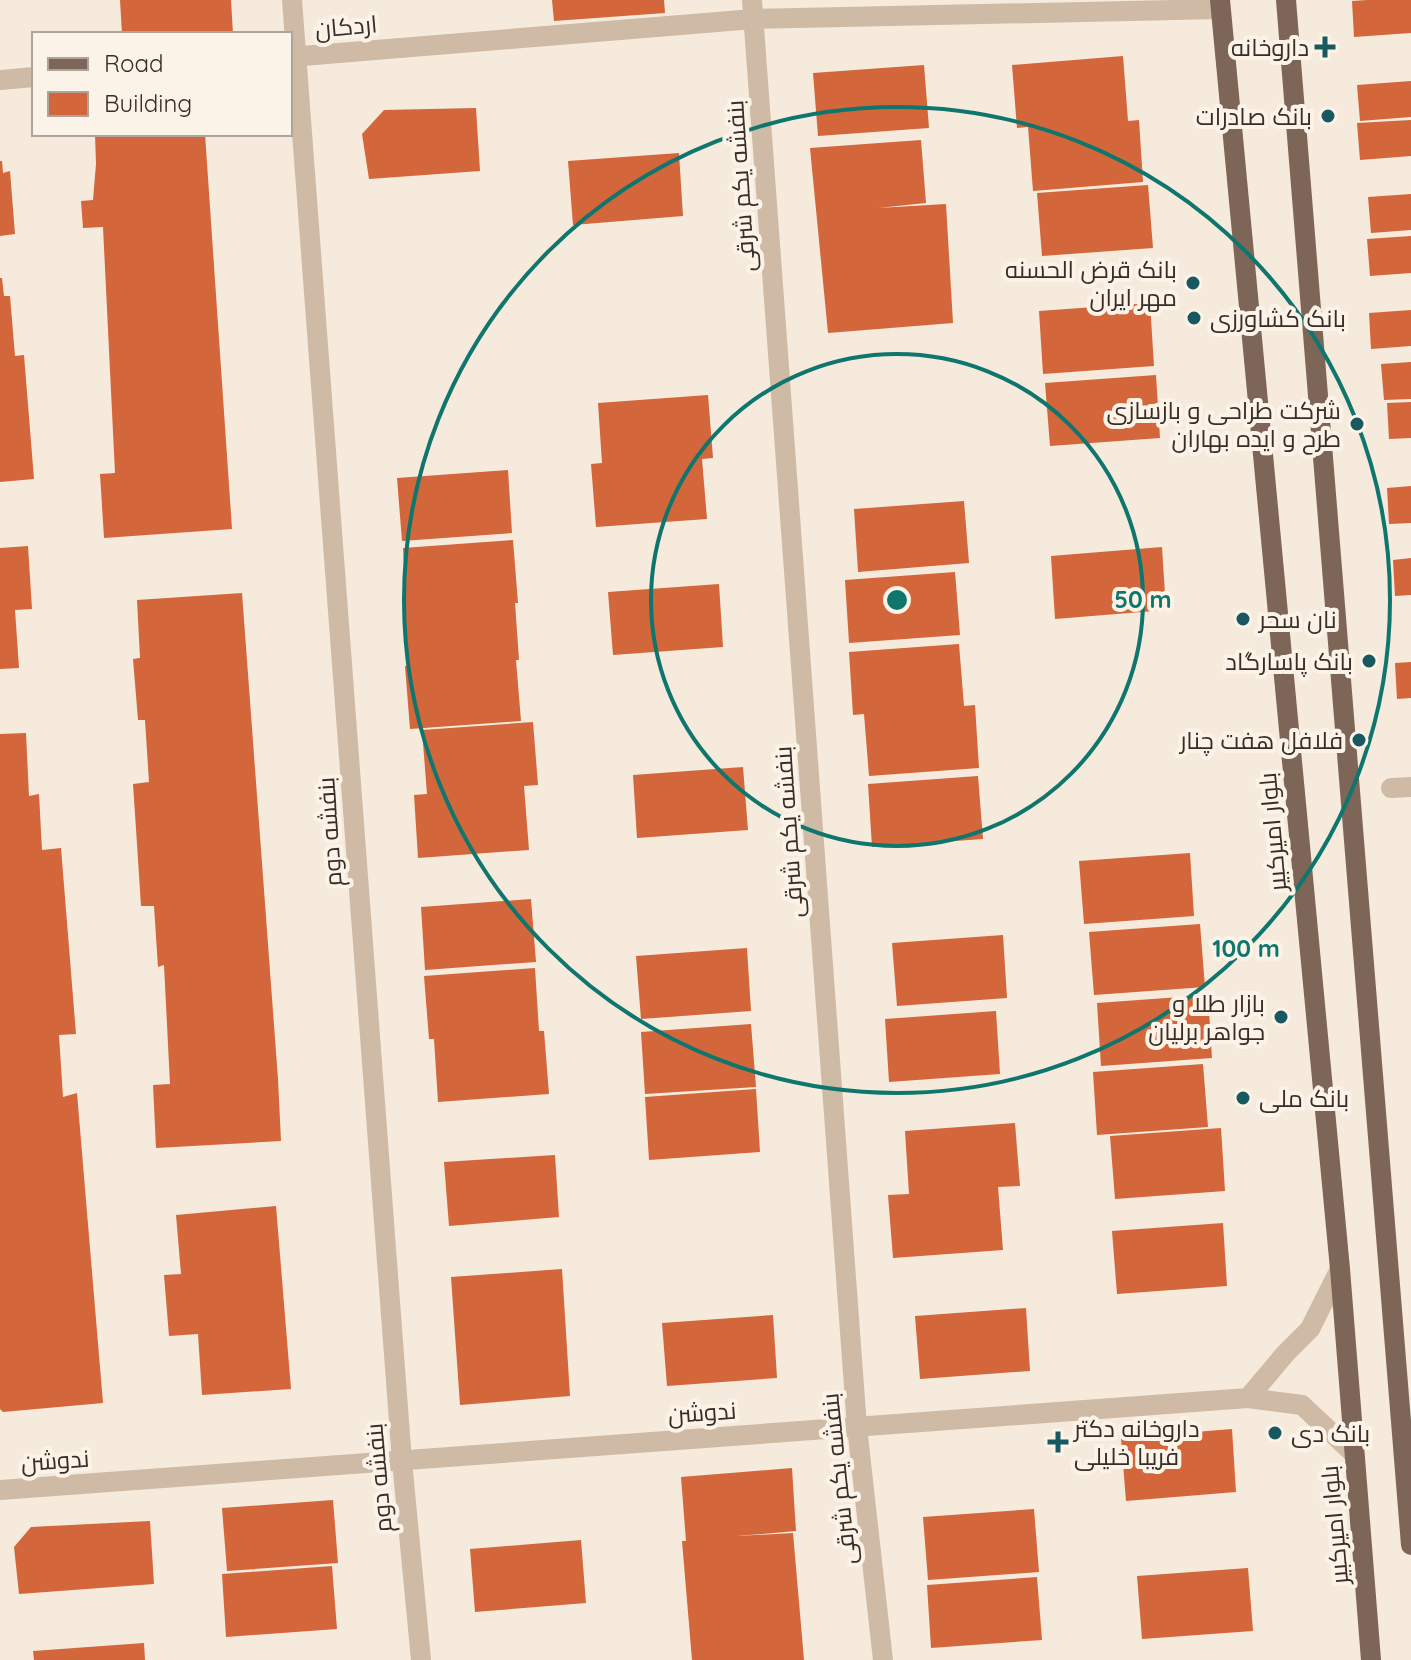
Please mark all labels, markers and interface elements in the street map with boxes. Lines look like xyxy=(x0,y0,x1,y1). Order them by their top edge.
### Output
street label: اردکان xyxy=(314,8,378,44)
legend xyxy=(32,32,292,136)
place label: داروخانه xyxy=(1231,32,1309,62)
marker: داروخانه xyxy=(1316,38,1334,56)
text: Road xyxy=(104,48,164,78)
text: Building xyxy=(104,88,192,118)
street label: بنفشه یکم شرقی xyxy=(719,99,763,273)
place label: بانک صادرات xyxy=(1196,101,1312,131)
marker: بانک صادرات xyxy=(1319,107,1337,125)
place label: بانک قرض الحسنه مهر ایران xyxy=(1005,254,1177,312)
marker: بانک قرض الحسنه مهر ایران xyxy=(1184,274,1202,292)
place label: بانک کشاورزی xyxy=(1210,303,1346,333)
marker: بانک کشاورزی xyxy=(1185,309,1203,327)
place label: شرکت طراحی و بازسازی طرح و ایده بهاران xyxy=(1106,395,1341,455)
marker: شرکت طراحی و بازسازی طرح و ایده بهاران xyxy=(1348,415,1366,433)
text: 50 m xyxy=(1114,584,1172,614)
centre of rings xyxy=(883,586,911,614)
place label: نان سحر xyxy=(1257,604,1337,634)
marker: نان سحر xyxy=(1234,610,1252,628)
place label: بانک پاسارگاد xyxy=(1225,646,1353,678)
marker: بانک پاسارگاد xyxy=(1360,652,1378,670)
place label: فلافل هفت چنار xyxy=(1178,725,1343,757)
marker: فلافل هفت چنار xyxy=(1350,731,1368,749)
street label: بنفشه یکم شرقی xyxy=(767,745,811,919)
street label: بلوار امیرکبیر xyxy=(1252,771,1292,895)
street label: بنفشه دوم xyxy=(310,776,350,888)
text: 100 m xyxy=(1212,933,1280,963)
place label: بازار طلا و جواهر برلیان xyxy=(1148,988,1265,1046)
marker: بازار طلا و جواهر برلیان xyxy=(1272,1008,1290,1026)
place label: بانک ملی xyxy=(1259,1083,1349,1113)
marker: بانک ملی xyxy=(1234,1089,1252,1107)
street label: بنفشه یکم شرقی xyxy=(814,1392,864,1566)
street label: ندوشن xyxy=(667,1395,737,1429)
place label: داروخانه دکتر فریبا خلیلی xyxy=(1072,1413,1200,1471)
place label: بانک دی xyxy=(1291,1418,1370,1448)
street label: بنفشه دوم xyxy=(358,1422,400,1534)
marker: بانک دی xyxy=(1266,1424,1284,1442)
marker: داروخانه دکتر فریبا خلیلی xyxy=(1049,1433,1067,1451)
street label: ندوشن xyxy=(20,1443,90,1477)
street label: بلوار امیرکبیر xyxy=(1314,1464,1354,1588)

